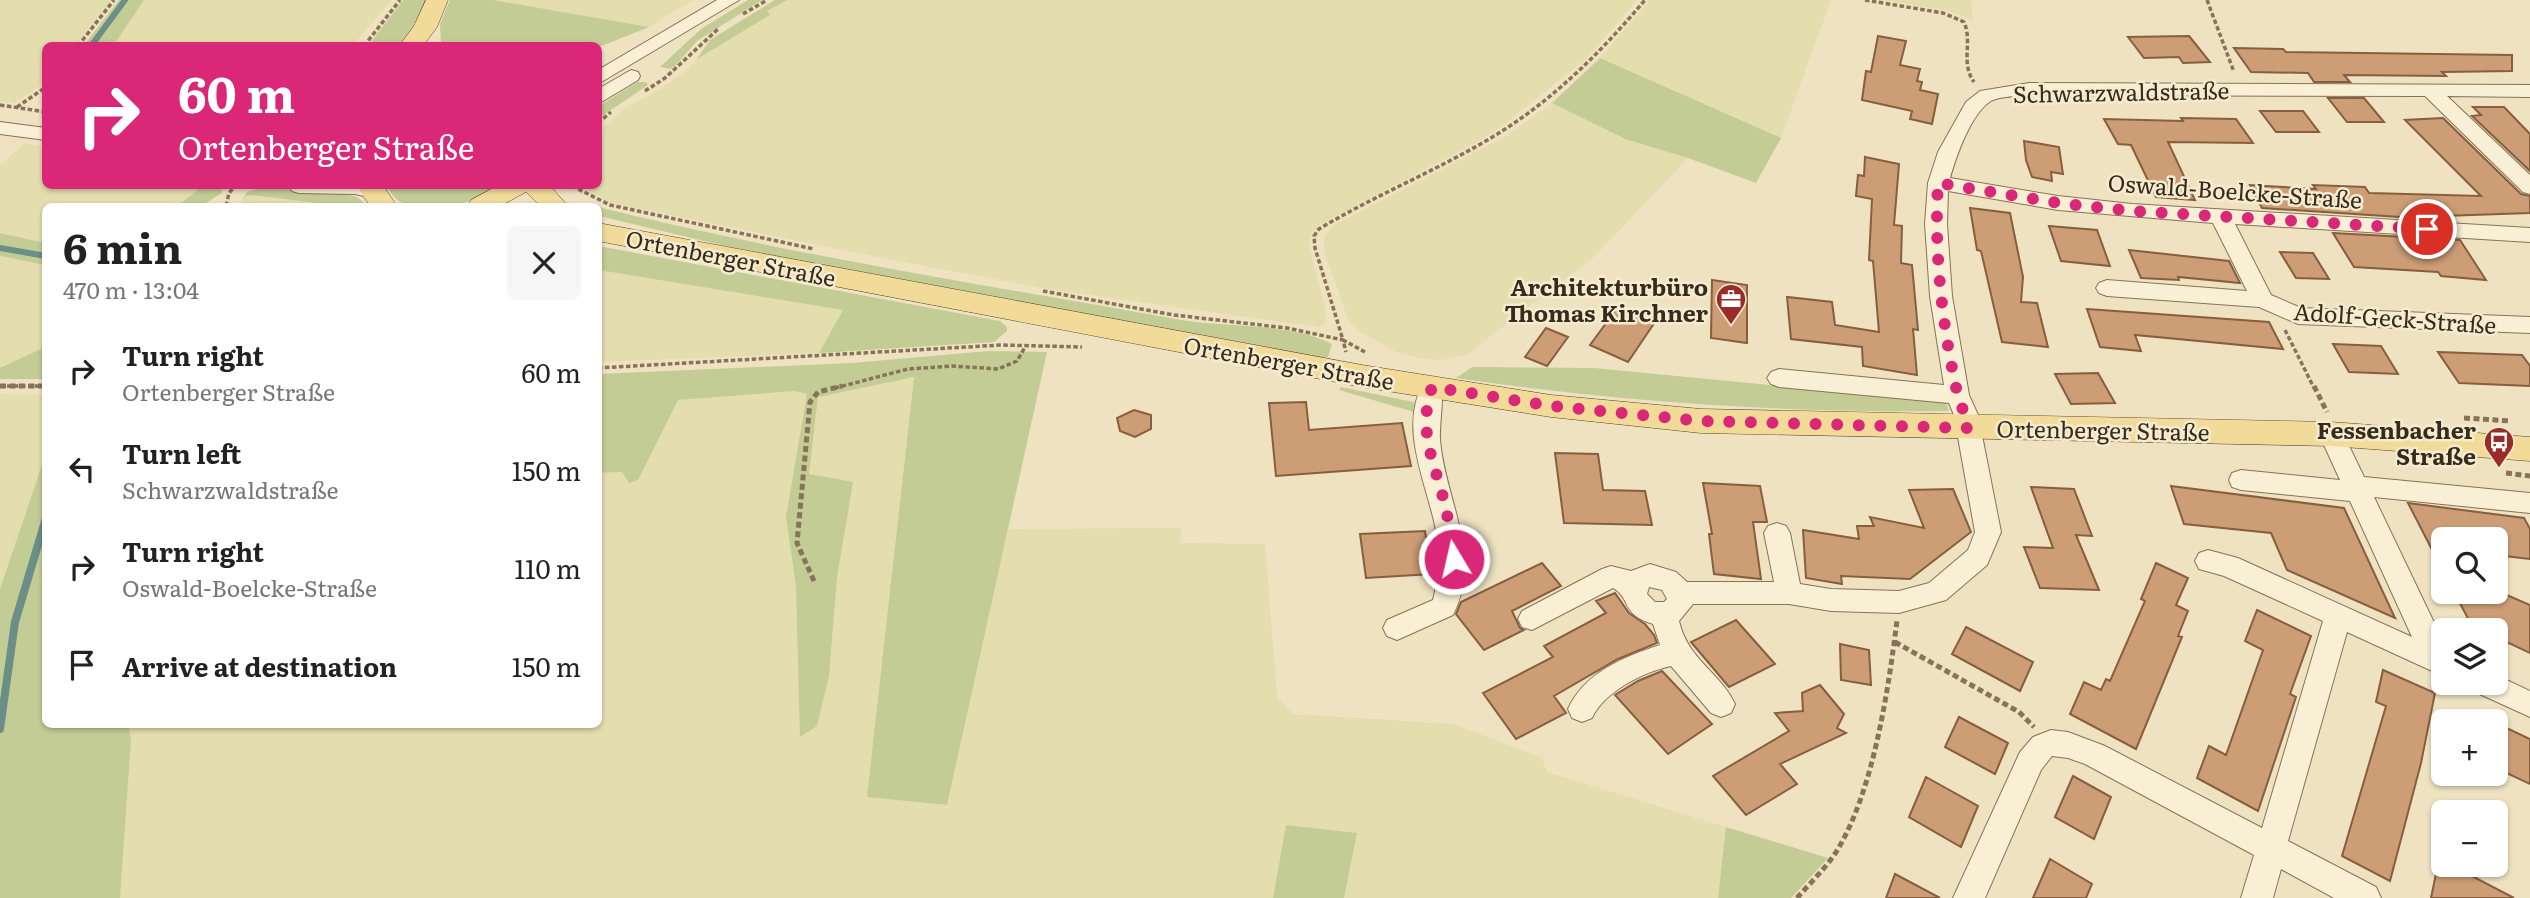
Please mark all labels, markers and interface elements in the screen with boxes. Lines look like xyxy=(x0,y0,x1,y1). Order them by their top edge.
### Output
text: 60 m xyxy=(178,55,295,128)
icon: right xyxy=(63,70,154,161)
street label: Schwarzwaldstraße xyxy=(2012,72,2230,110)
text: Ortenberger Straße xyxy=(178,122,474,170)
street label: Oswald-Boelcke-Straße xyxy=(2107,164,2363,216)
pin xyxy=(2397,199,2457,259)
icon: arrive xyxy=(2408,210,2446,248)
text: 6 min xyxy=(63,215,182,277)
street label: Ortenberger Straße xyxy=(623,220,839,294)
button: close xyxy=(507,226,581,300)
place label: Architekturbüro Thomas Kirchner xyxy=(1505,269,1709,329)
text: 470 m · 13:04 xyxy=(63,272,199,306)
office icon: Architekturbüro Thomas Kirchner xyxy=(1714,282,1748,326)
street label: Adolf-Geck-Straße xyxy=(2292,293,2498,341)
street label: Ortenberger Straße xyxy=(1181,327,1397,397)
text: Turn right xyxy=(122,335,264,374)
icon: right xyxy=(63,352,101,390)
text: 60 m xyxy=(522,352,581,391)
text: Ortenberger Straße xyxy=(122,374,335,408)
street label: Ortenberger Straße xyxy=(1996,410,2210,448)
place label: Fessenbacher Straße xyxy=(2317,412,2477,472)
bus stop icon: Fessenbacher Straße xyxy=(2482,425,2516,469)
text: Turn left xyxy=(122,433,241,472)
icon: left xyxy=(63,450,101,488)
text: 150 m xyxy=(512,450,581,489)
text: Schwarzwaldstraße xyxy=(122,472,338,506)
position arrow xyxy=(1417,522,1491,596)
map controls xyxy=(2431,527,2508,877)
button: search xyxy=(2431,527,2508,604)
text: Turn right xyxy=(122,531,264,570)
icon: right xyxy=(63,548,101,586)
text: 110 m xyxy=(514,548,581,587)
text: Oswald-Boelcke-Straße xyxy=(122,570,377,604)
button: layers xyxy=(2431,618,2508,695)
icon: arrive xyxy=(63,646,101,684)
text: Arrive at destination xyxy=(122,646,397,685)
text: 150 m xyxy=(512,646,581,685)
button: + xyxy=(2431,709,2508,786)
button: − xyxy=(2431,800,2508,877)

